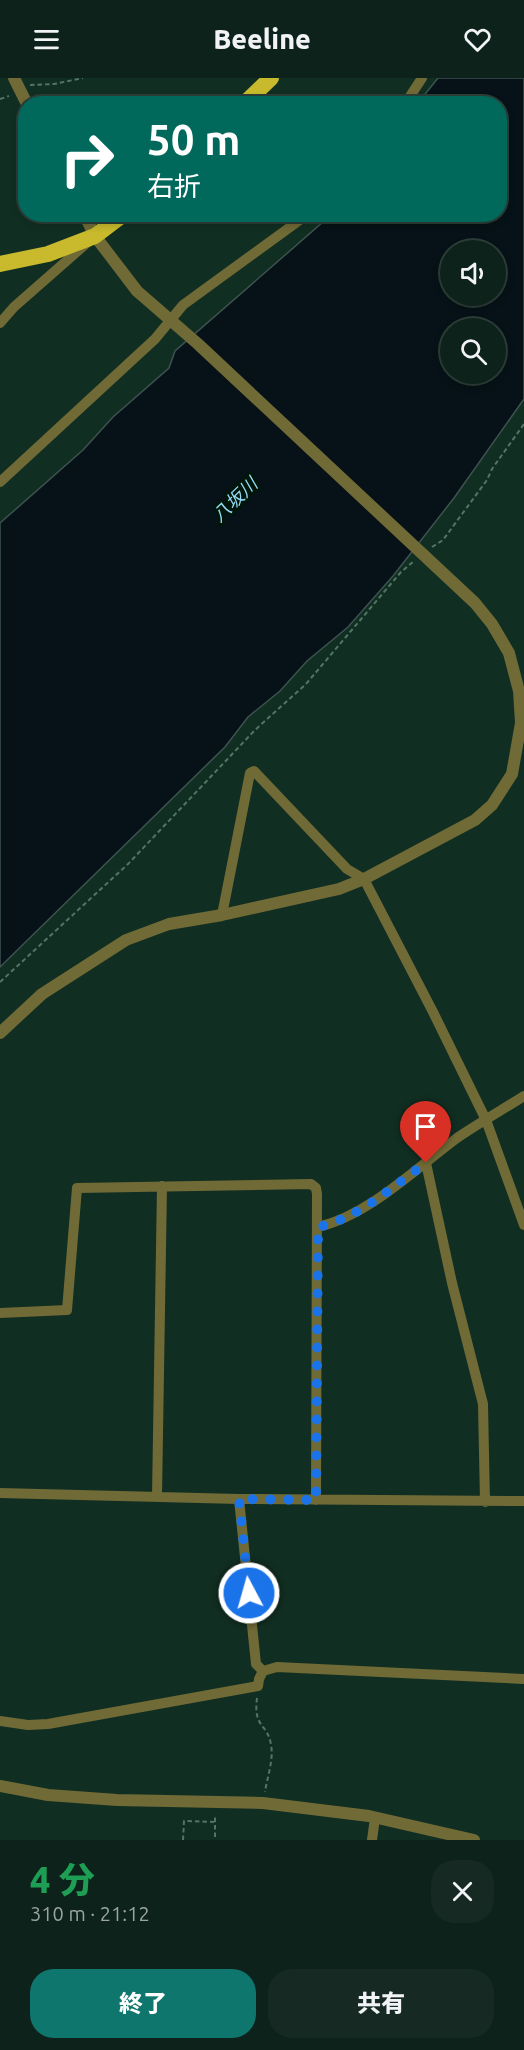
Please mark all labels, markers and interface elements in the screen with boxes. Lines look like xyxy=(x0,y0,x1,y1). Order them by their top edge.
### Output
icon: menu xyxy=(30,23,63,56)
icon: heart xyxy=(461,23,494,56)
text: Beeline xyxy=(213,24,311,54)
text: 50 m xyxy=(147,116,241,163)
icon: right xyxy=(48,120,126,198)
text: 右折 xyxy=(147,171,201,201)
map controls xyxy=(440,240,506,384)
button: sound xyxy=(440,240,506,306)
button: search xyxy=(440,318,506,384)
water label: 八坂川 xyxy=(208,472,262,525)
pin xyxy=(400,1101,451,1163)
icon: arrive xyxy=(409,1110,442,1143)
position arrow xyxy=(217,1561,281,1625)
text: 4 分 xyxy=(30,1859,95,1900)
button: close xyxy=(431,1860,494,1923)
text: 310 m · 21:12 xyxy=(30,1902,150,1925)
button: 終了 xyxy=(30,1969,256,2038)
button: 共有 xyxy=(268,1969,494,2038)

